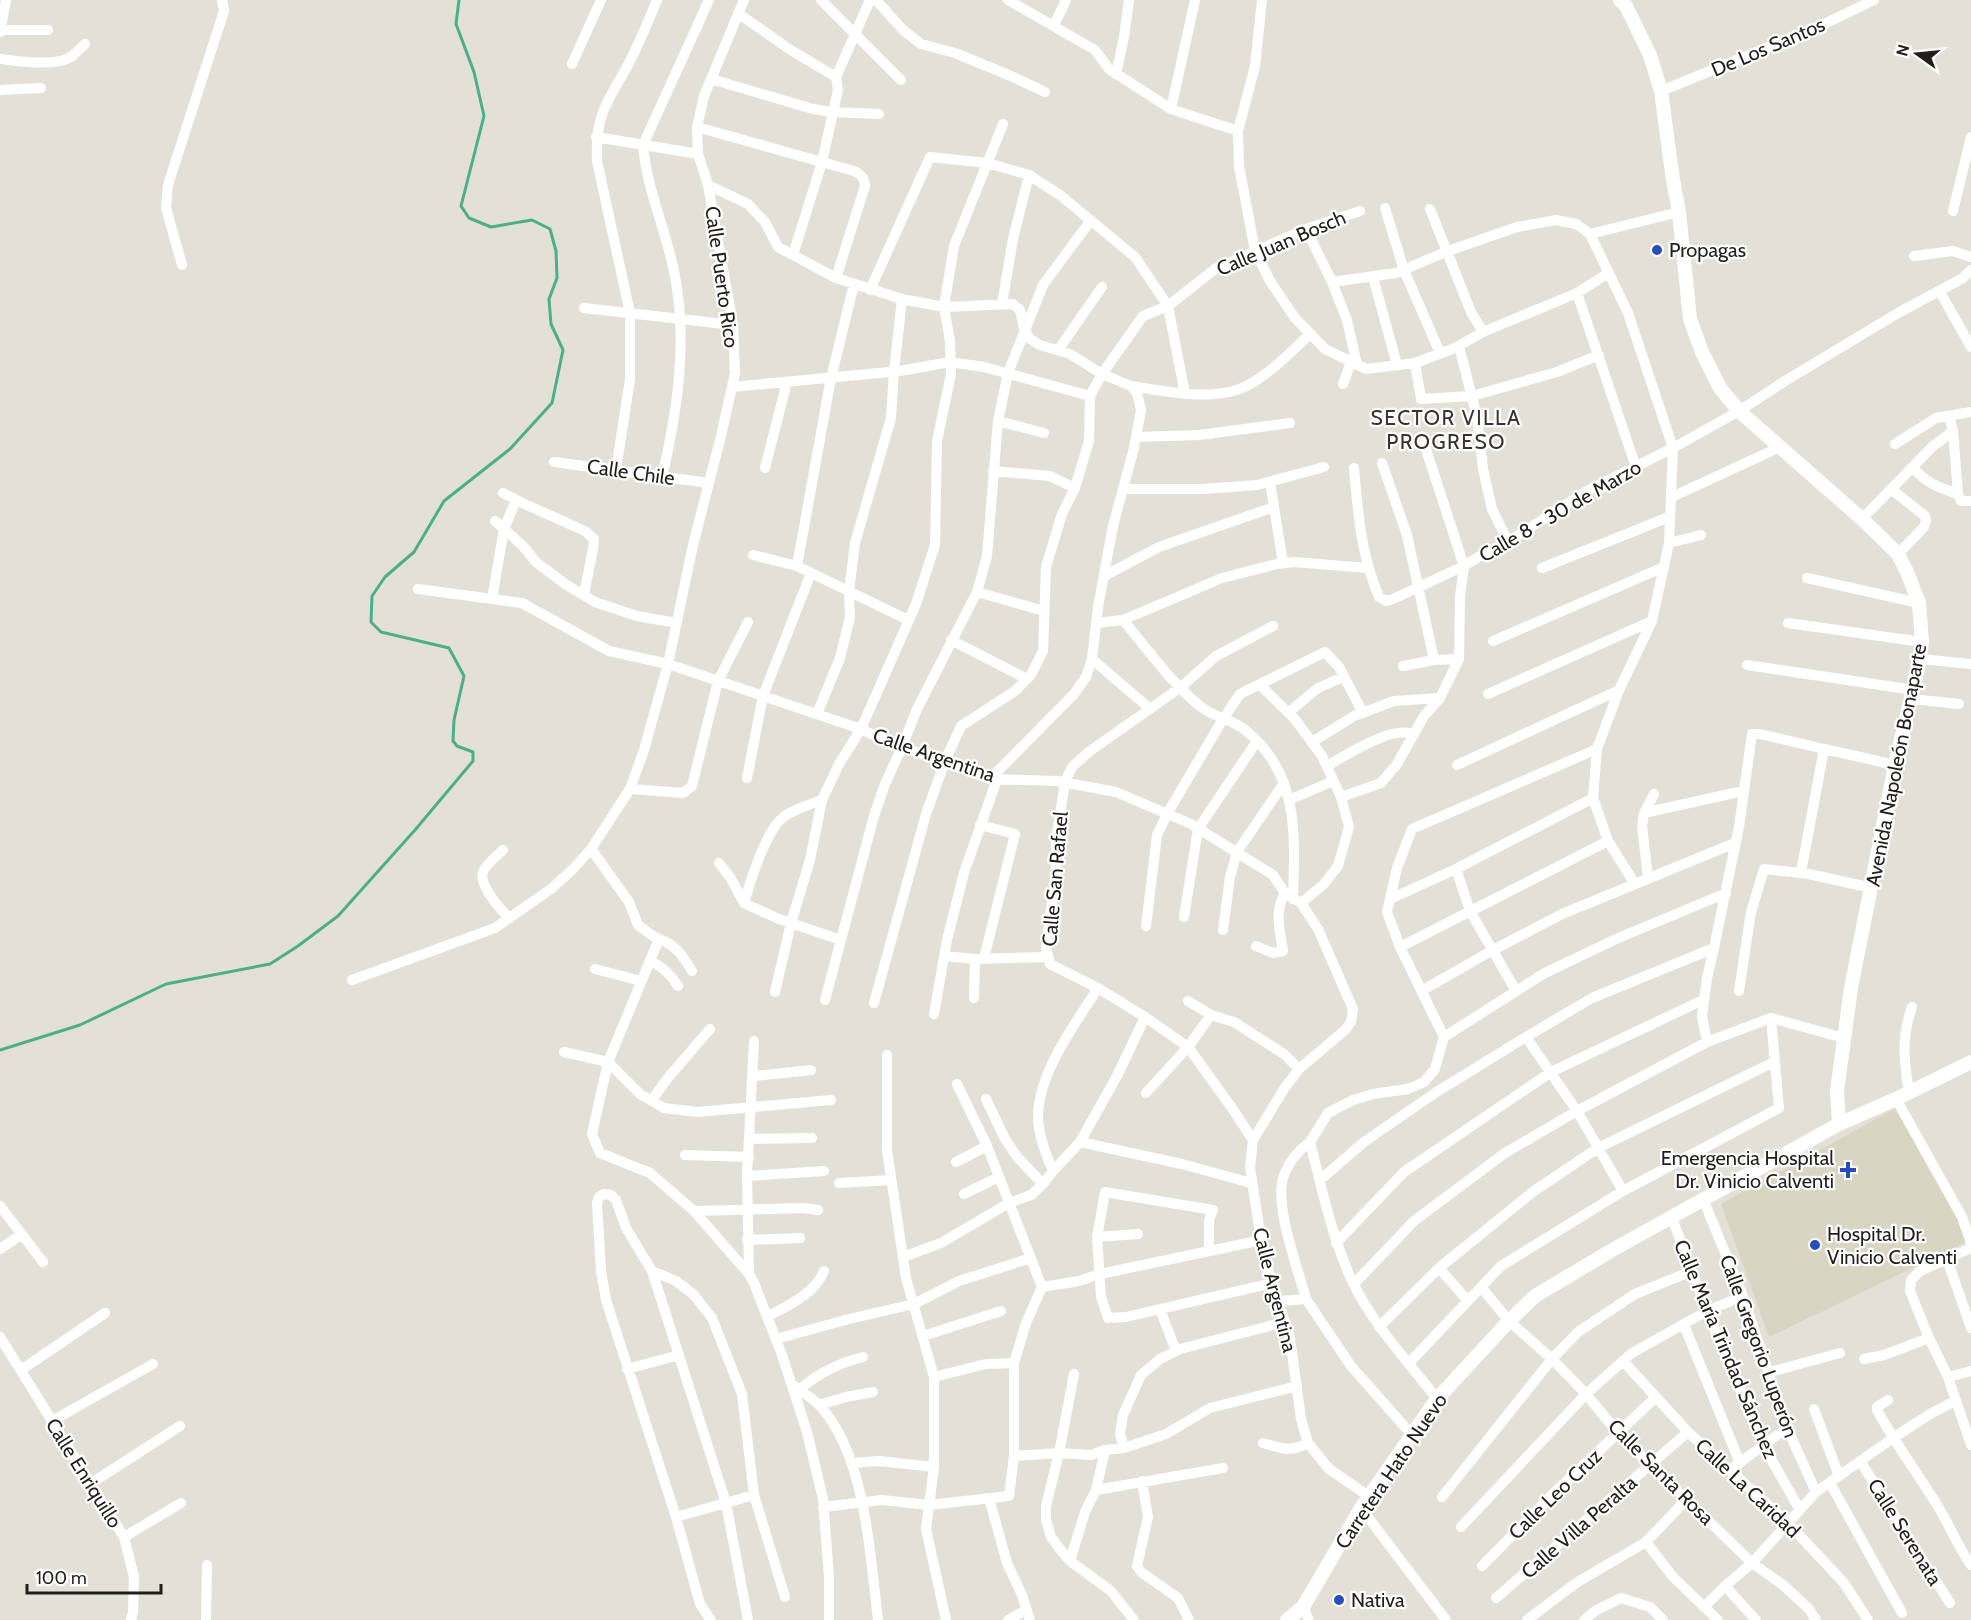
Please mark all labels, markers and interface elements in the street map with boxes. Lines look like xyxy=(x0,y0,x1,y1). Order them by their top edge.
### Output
street label: De Los Santos xyxy=(1708,12,1828,82)
north arrow xyxy=(1887,24,1947,84)
text: N xyxy=(1892,42,1914,58)
street label: Calle Puerto Rico xyxy=(700,205,744,349)
street label: Calle Juan Bosch xyxy=(1213,205,1349,281)
place label: Propagas xyxy=(1669,238,1746,262)
marker: Propagas xyxy=(1650,243,1664,257)
district label: SECTOR VILLA PROGRESO xyxy=(1371,405,1522,454)
street label: Calle Chile xyxy=(586,454,676,490)
street label: Calle 8 - 30 de Marzo xyxy=(1475,455,1645,567)
street label: Avenida Napoleón Bonaparte xyxy=(1861,641,1931,889)
street label: Calle Argentina xyxy=(870,723,999,787)
street label: Calle San Rafael xyxy=(1037,810,1073,948)
place label: Emergencia Hospital Dr. Vinicio Calventi xyxy=(1661,1146,1834,1193)
marker: Emergencia Hospital Dr. Vinicio Calventi xyxy=(1839,1161,1857,1179)
place label: Hospital Dr. Vinicio Calventi xyxy=(1827,1222,1957,1269)
street label: Calle Argentina xyxy=(1248,1225,1302,1355)
street label: Calle María Trindad Sánchez xyxy=(1669,1236,1783,1462)
marker: Hospital Dr. Vinicio Calventi xyxy=(1808,1238,1822,1252)
street label: Calle Gregorio Luperón xyxy=(1715,1251,1803,1441)
street label: Carretera Hato Nuevo xyxy=(1330,1389,1452,1553)
street label: Calle Enriquillo xyxy=(41,1414,127,1532)
street label: Calle Santa Rosa xyxy=(1603,1414,1719,1530)
street label: Calle La Caridad xyxy=(1691,1433,1805,1543)
street label: Calle Leo Cruz xyxy=(1504,1444,1606,1544)
street label: Calle Villa Peralta xyxy=(1516,1470,1642,1584)
street label: Calle Serenata xyxy=(1863,1474,1947,1590)
scale bar xyxy=(27,1557,160,1595)
text: 100 m xyxy=(36,1567,87,1589)
place label: Nativa xyxy=(1351,1588,1405,1612)
marker: Nativa xyxy=(1332,1593,1346,1607)

